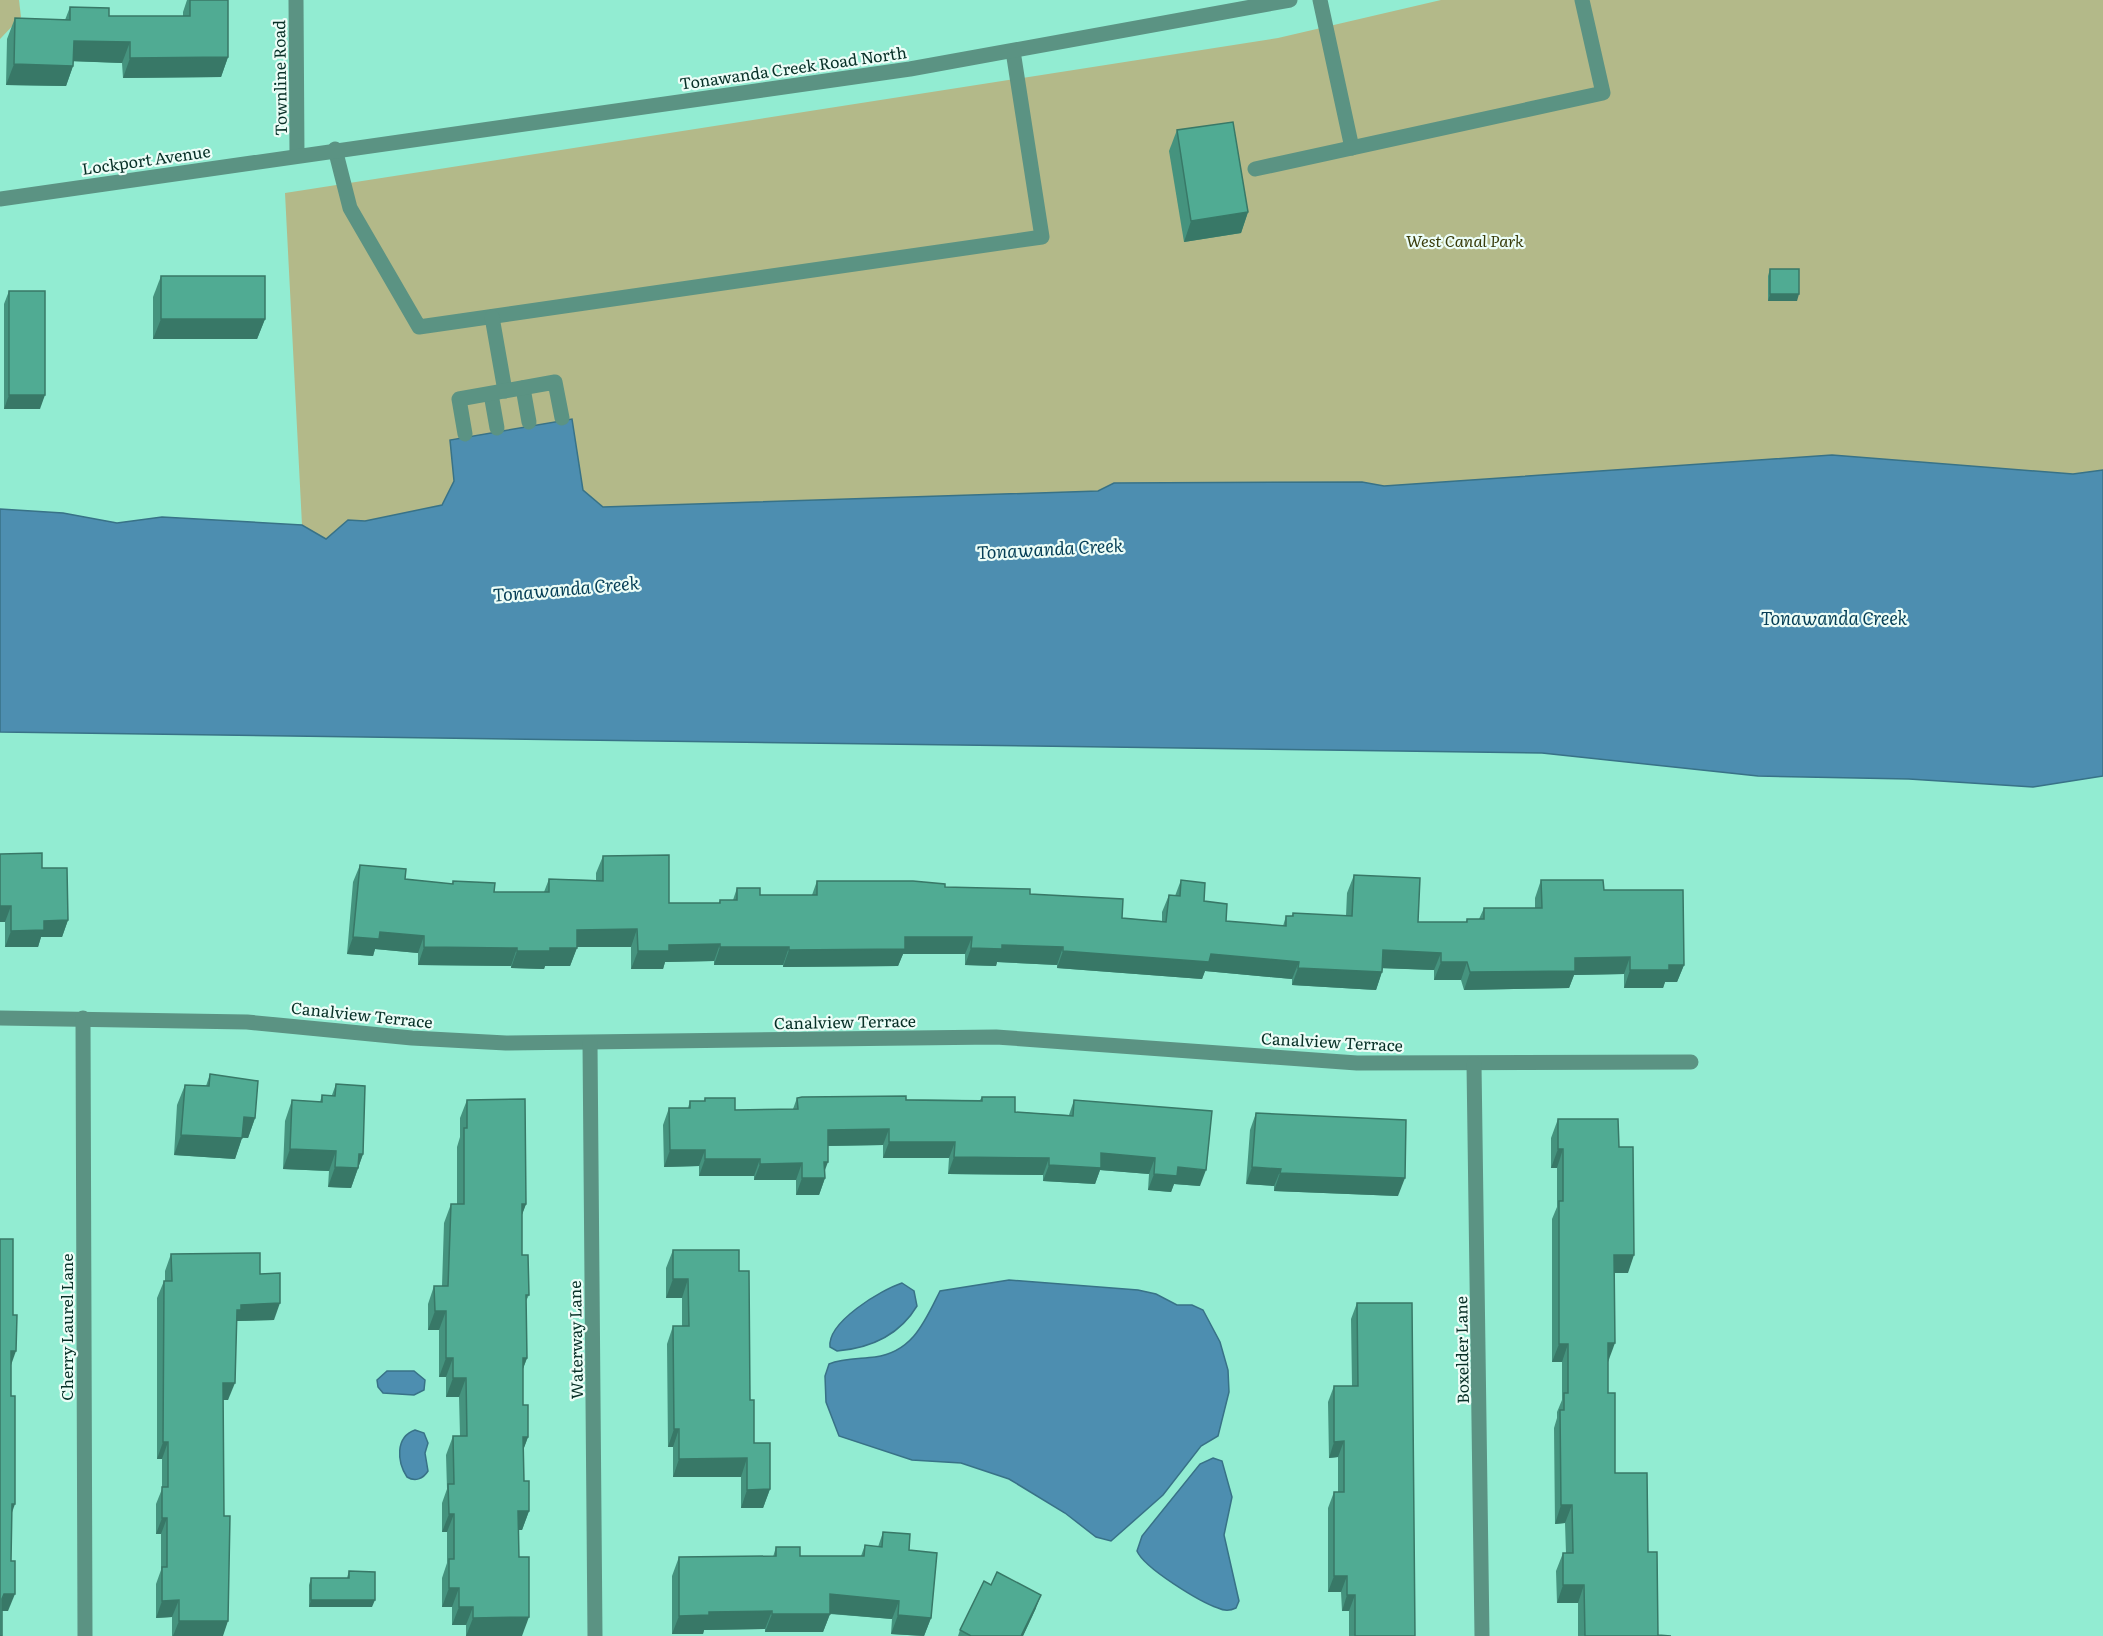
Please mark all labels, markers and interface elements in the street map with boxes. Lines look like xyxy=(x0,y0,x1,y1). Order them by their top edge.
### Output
street label: Townline Road xyxy=(266,20,292,136)
street label: Tonawanda Creek Road North xyxy=(678,39,908,95)
street label: Lockport Avenue xyxy=(80,138,212,180)
park label: West Canal Park xyxy=(1406,228,1524,252)
water label: Tonawanda Creek xyxy=(976,531,1124,565)
water label: Tonawanda Creek xyxy=(492,568,640,608)
water label: Tonawanda Creek xyxy=(1761,604,1907,631)
street label: Canalview Terrace xyxy=(290,995,434,1033)
street label: Canalview Terrace xyxy=(774,1008,916,1034)
street label: Canalview Terrace xyxy=(1260,1025,1404,1057)
street label: Cherry Laurel Lane xyxy=(54,1253,78,1401)
street label: Waterway Lane xyxy=(562,1280,588,1400)
street label: Boxelder Lane xyxy=(1448,1296,1474,1404)

